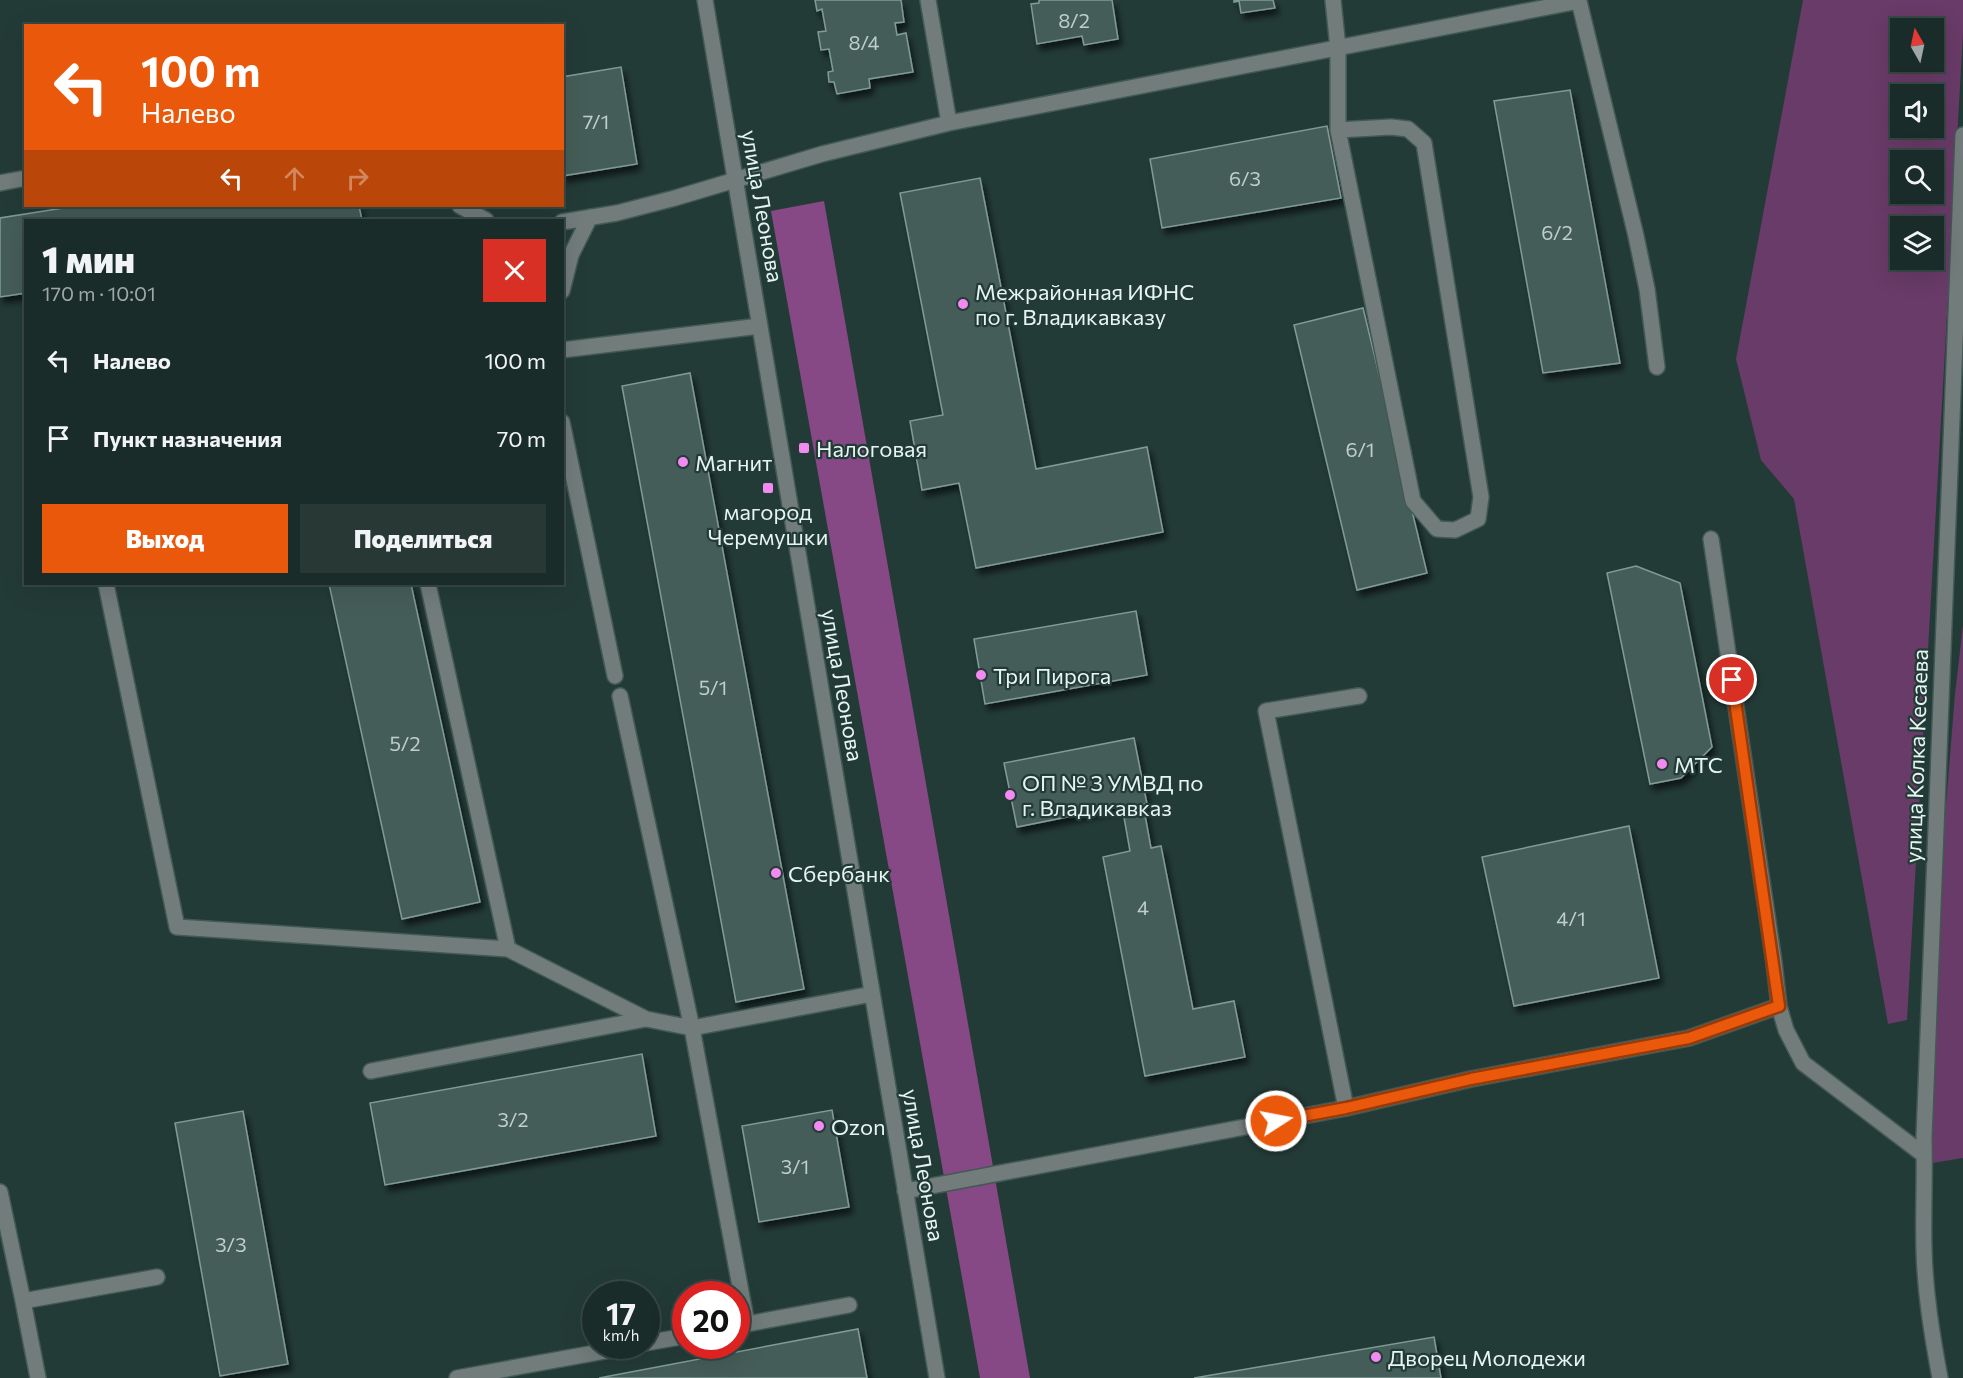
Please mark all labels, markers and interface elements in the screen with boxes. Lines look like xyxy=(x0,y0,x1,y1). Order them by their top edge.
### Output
house number: 8/2 xyxy=(1058,8,1090,32)
north arrow xyxy=(1890,18,1944,72)
map controls xyxy=(1890,18,1944,270)
house number: 8/4 xyxy=(848,30,880,54)
text: 100 m xyxy=(141,44,261,96)
icon: left xyxy=(42,48,120,126)
button: sound xyxy=(1890,84,1944,138)
text: Налево xyxy=(141,96,236,129)
house number: 7/1 xyxy=(583,109,609,133)
street label: улица Леонова xyxy=(736,128,790,284)
button: search xyxy=(1890,150,1944,204)
icon: left xyxy=(215,162,248,195)
icon: ahead xyxy=(278,162,311,195)
icon: right xyxy=(341,162,374,195)
house number: 6/3 xyxy=(1229,166,1261,190)
button: layers xyxy=(1890,216,1944,270)
house number: 6/2 xyxy=(1541,220,1573,244)
text: 1 мин xyxy=(42,236,135,280)
button: close xyxy=(483,239,546,302)
place label: Межрайонная ИФНС по г. Владикавказу xyxy=(975,278,1194,330)
text: 170 m · 10:01 xyxy=(42,281,156,305)
marker: Межрайонная ИФНС по г. Владикавказу xyxy=(956,297,970,311)
icon: left xyxy=(42,344,75,377)
text: Налево xyxy=(93,347,171,374)
text: 100 m xyxy=(484,347,546,374)
icon: arrive xyxy=(42,422,75,455)
text: Пункт назначения xyxy=(93,425,282,452)
text: 70 m xyxy=(497,425,546,452)
place label: Налоговая xyxy=(816,435,927,462)
house number: 6/1 xyxy=(1345,437,1375,461)
marker: Налоговая xyxy=(797,441,811,455)
place label: Магнит xyxy=(695,449,772,476)
marker: Магнит xyxy=(676,455,690,469)
marker: магород Черемушки xyxy=(761,481,775,495)
place label: магород Черемушки xyxy=(708,498,828,550)
button: Выход xyxy=(42,504,288,573)
button: Поделиться xyxy=(300,504,546,573)
street label: улица Леонова xyxy=(816,607,870,763)
street label: улица Колка Кесаева xyxy=(1899,649,1933,863)
pin xyxy=(1706,654,1757,705)
place label: Три Пирога xyxy=(993,662,1111,689)
icon: arrive xyxy=(1715,663,1748,696)
marker: Три Пирога xyxy=(974,668,988,682)
house number: 5/1 xyxy=(699,675,727,699)
house number: 5/2 xyxy=(389,731,421,755)
place label: МТС xyxy=(1674,751,1723,778)
marker: МТС xyxy=(1655,757,1669,771)
place label: ОП № 3 УМВД по г. Владикавказ xyxy=(1022,769,1203,821)
marker: ОП № 3 УМВД по г. Владикавказ xyxy=(1003,788,1017,802)
place label: Сбербанк xyxy=(788,860,890,887)
marker: Сбербанк xyxy=(769,866,783,880)
house number: 4 xyxy=(1137,895,1149,919)
house number: 4/1 xyxy=(1556,906,1586,930)
street label: улица Леонова xyxy=(897,1087,951,1243)
position arrow xyxy=(1244,1089,1308,1153)
house number: 3/2 xyxy=(498,1107,529,1131)
place label: Ozon xyxy=(831,1113,886,1140)
marker: Ozon xyxy=(812,1119,826,1133)
house number: 3/1 xyxy=(781,1154,809,1178)
house number: 3/3 xyxy=(215,1232,247,1256)
speed limit sign: 20 xyxy=(672,1281,750,1359)
text: 17 xyxy=(606,1294,636,1331)
text: km/h xyxy=(603,1326,639,1344)
place label: Дворец Молодежи xyxy=(1388,1344,1586,1371)
marker: Дворец Молодежи xyxy=(1369,1350,1383,1364)

